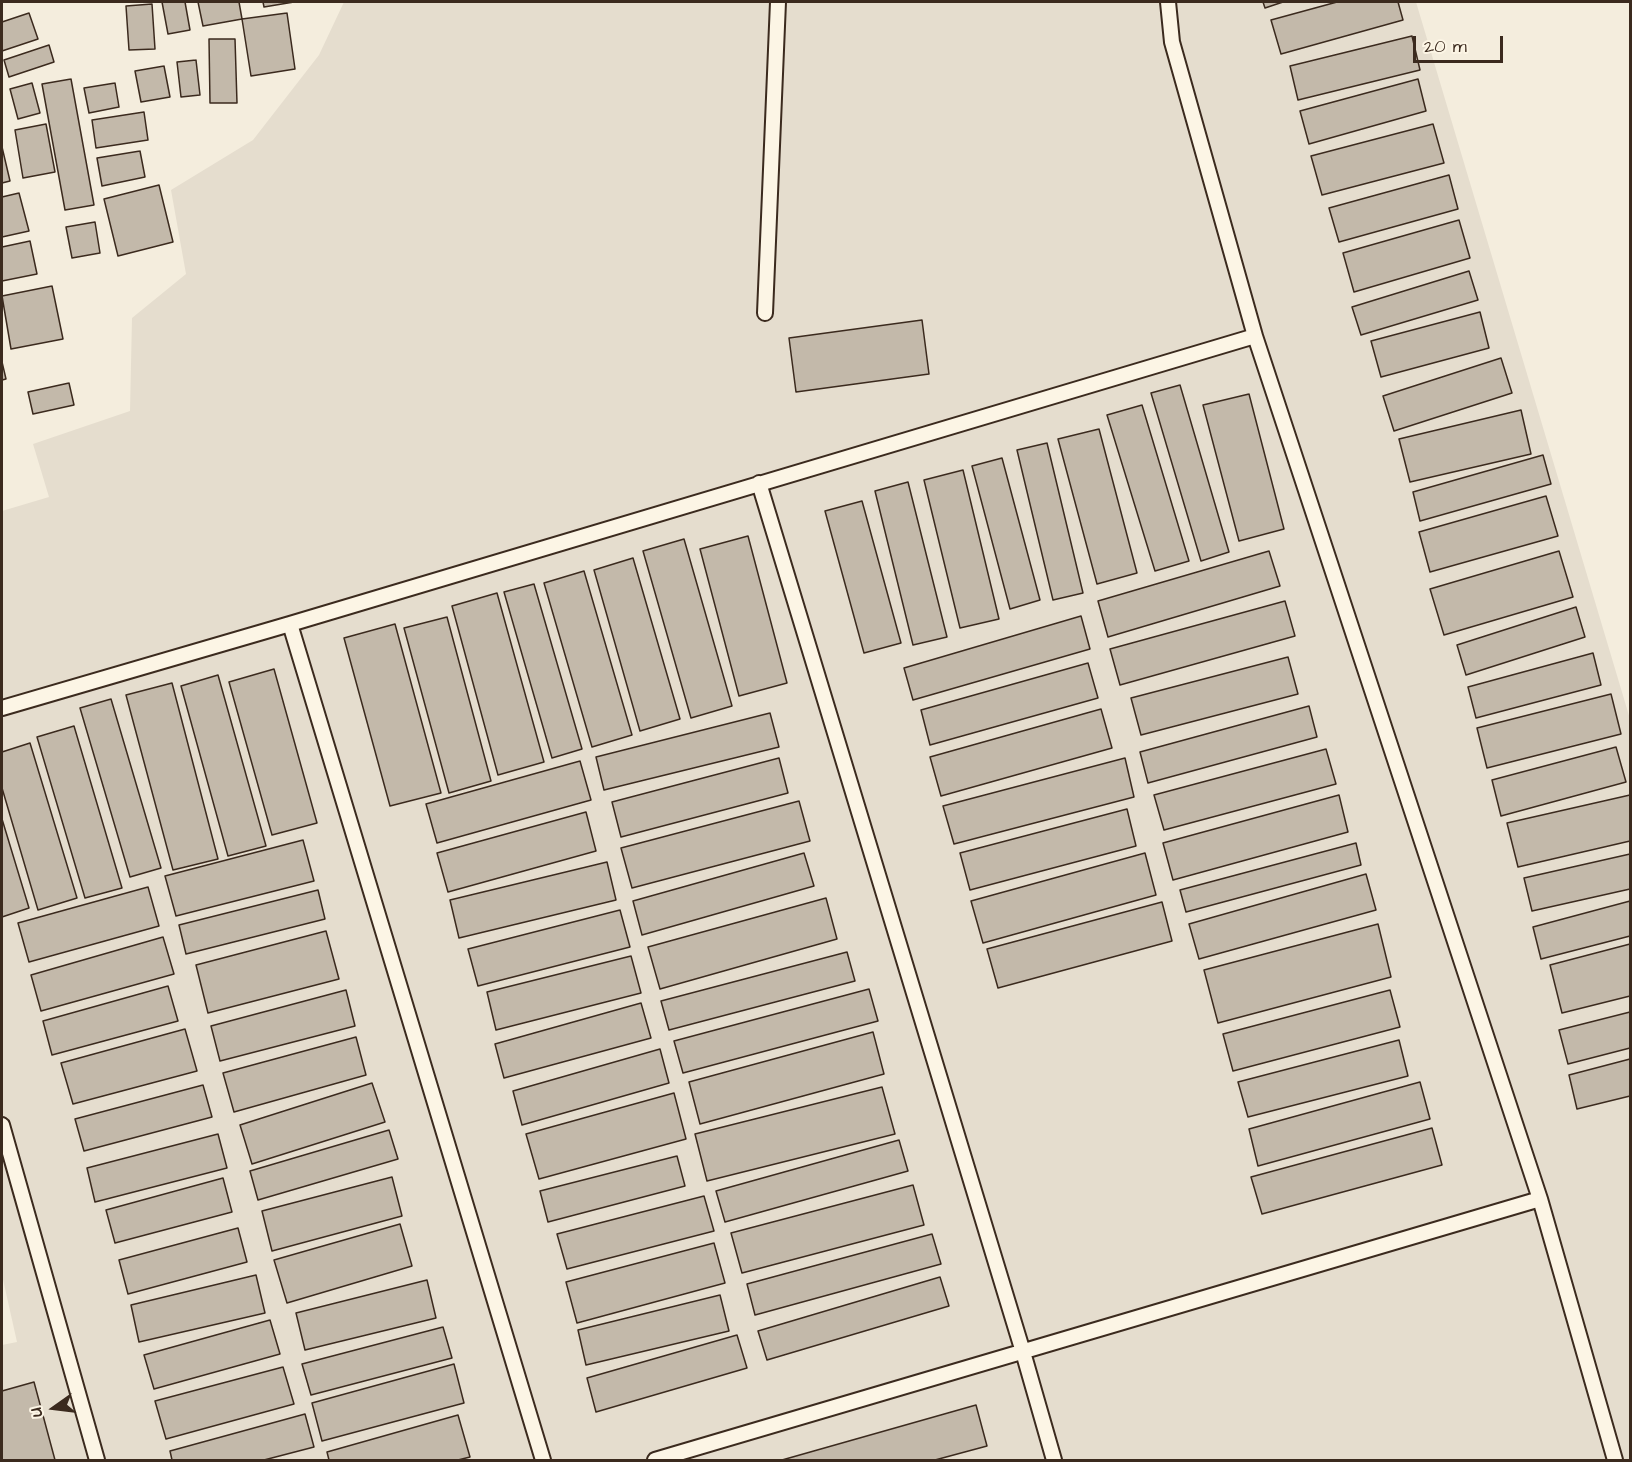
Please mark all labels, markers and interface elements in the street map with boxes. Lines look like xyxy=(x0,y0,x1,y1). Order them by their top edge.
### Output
scale bar xyxy=(1416,24,1506,62)
text: 20 m xyxy=(1424,34,1467,59)
north arrow xyxy=(24,1378,84,1438)
text: U xyxy=(25,1405,48,1419)

